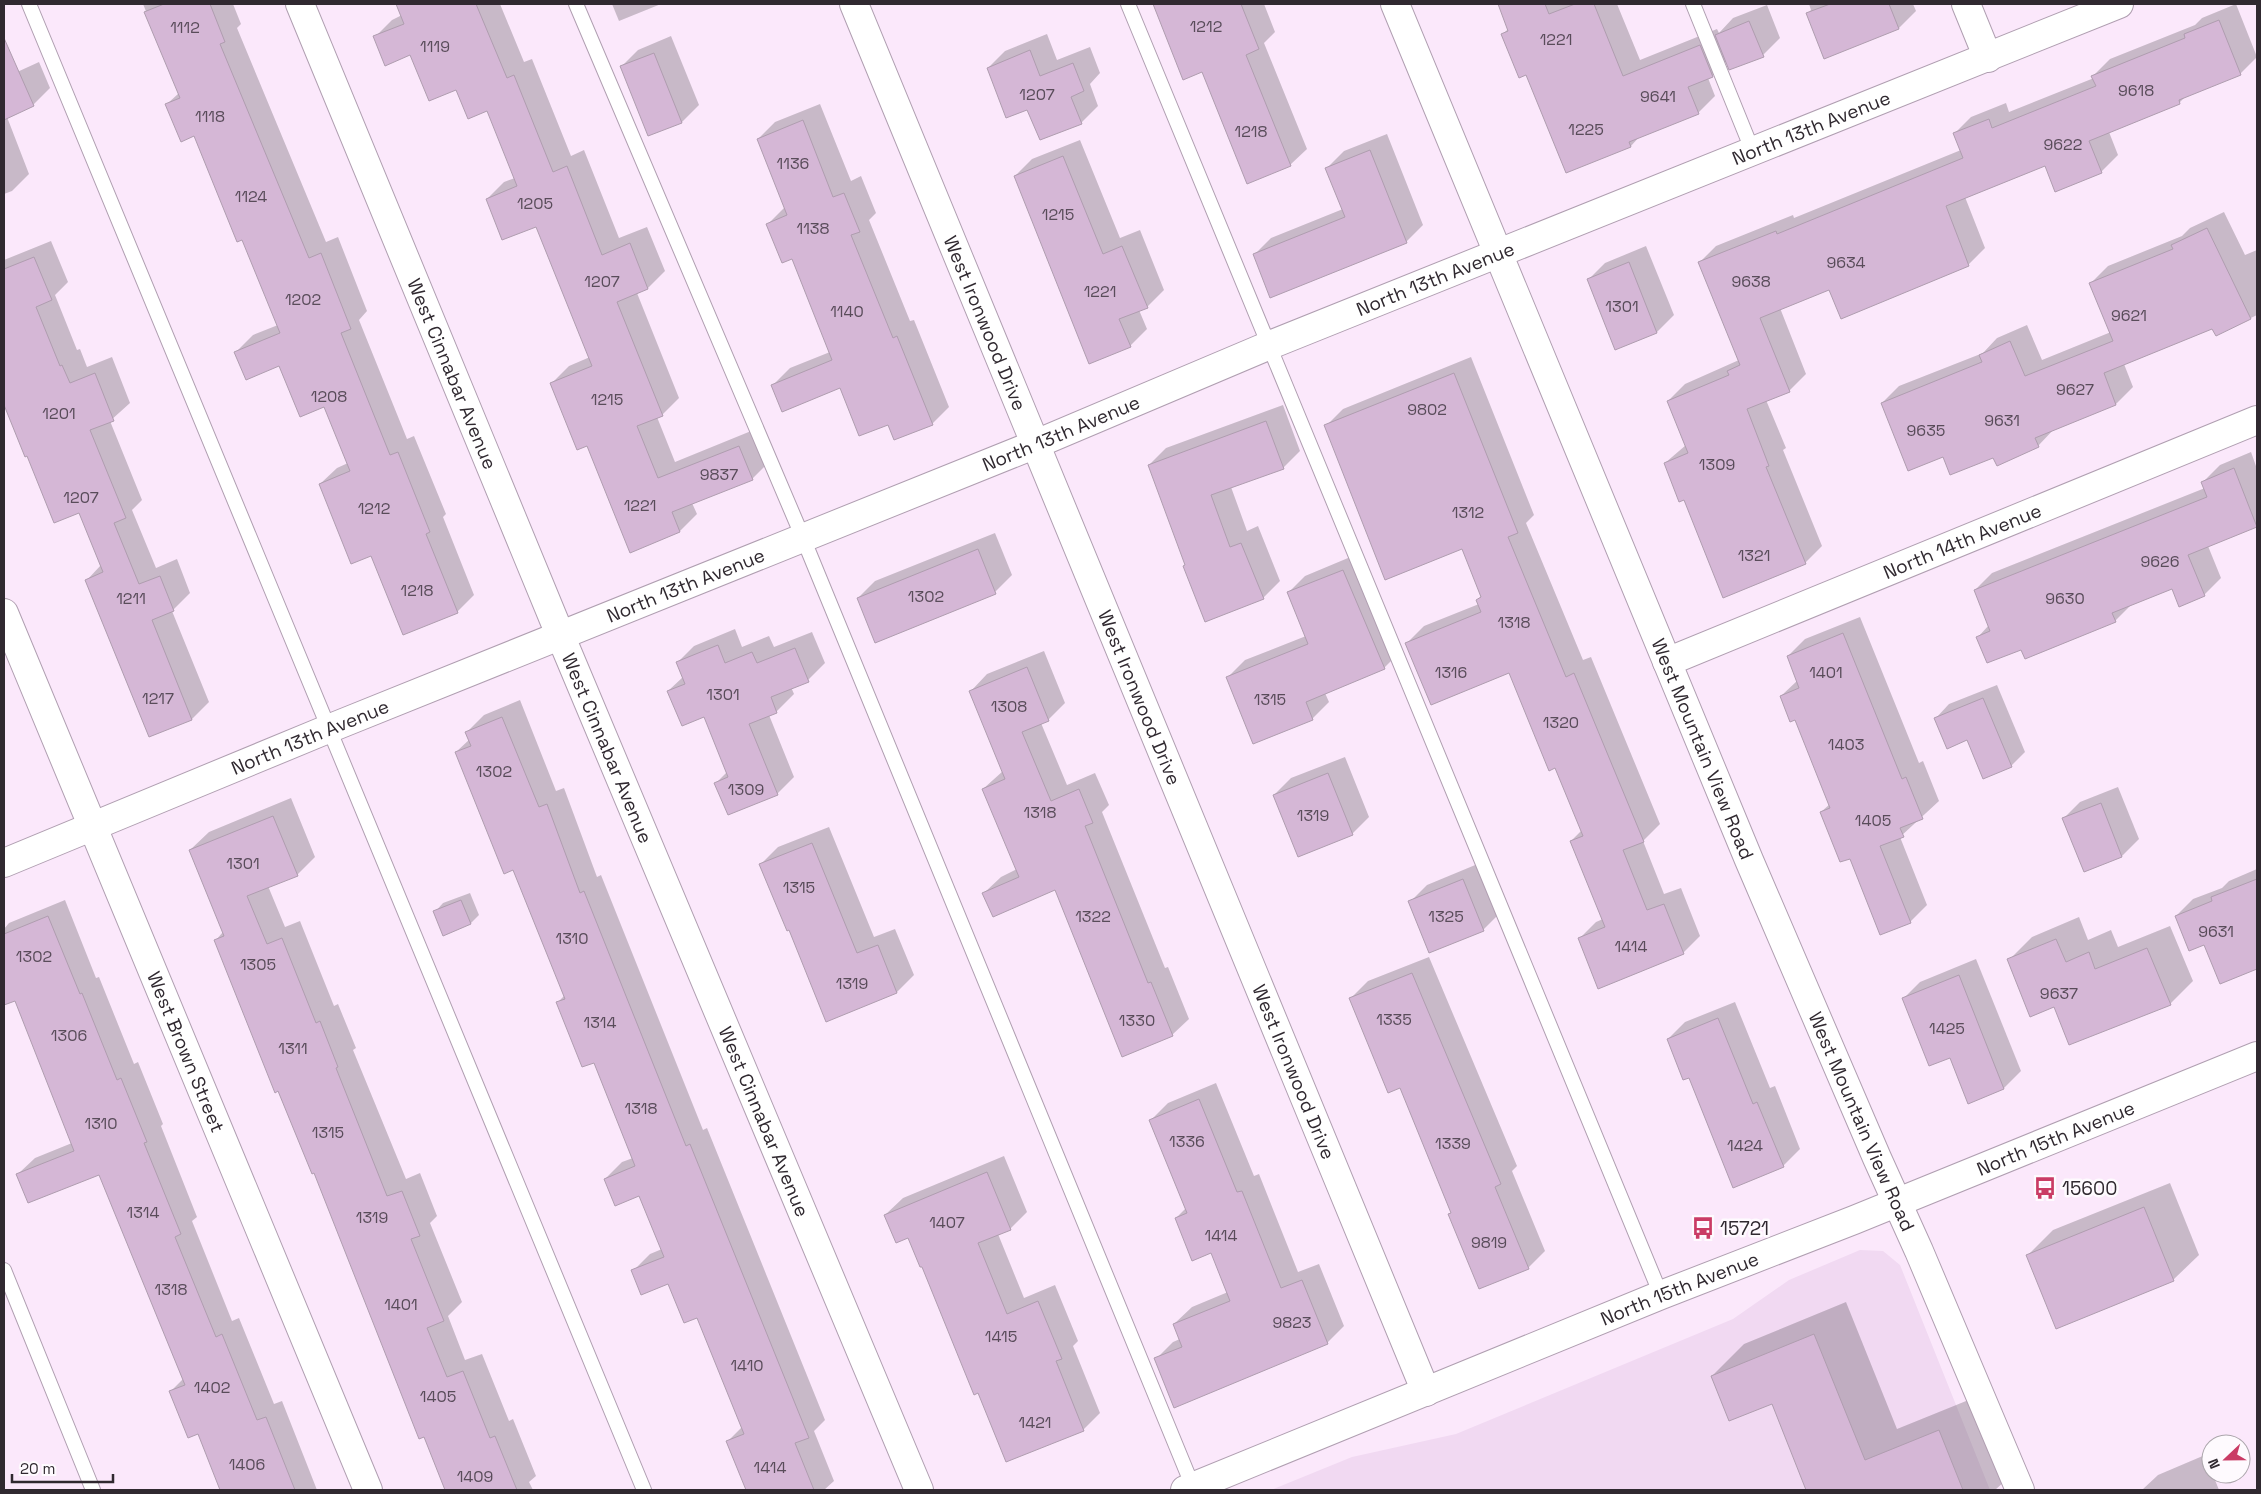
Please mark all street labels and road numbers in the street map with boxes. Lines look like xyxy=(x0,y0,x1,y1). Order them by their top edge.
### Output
street label: North 13th Avenue xyxy=(1728,85,1894,171)
street label: West Ironwood Drive xyxy=(938,232,1032,414)
street label: North 13th Avenue xyxy=(1353,236,1518,322)
street label: West Cinnabar Avenue xyxy=(402,275,503,473)
street label: North 13th Avenue xyxy=(979,390,1144,477)
street label: North 14th Avenue xyxy=(1879,498,2045,585)
street label: North 13th Avenue xyxy=(603,543,769,629)
street label: West Ironwood Drive xyxy=(1092,606,1186,789)
street label: West Mountain View Road xyxy=(1646,635,1759,863)
street label: West Cinnabar Avenue xyxy=(556,649,658,847)
street label: North 13th Avenue xyxy=(227,694,393,781)
street label: West Brown Street xyxy=(141,968,230,1136)
street label: West Ironwood Drive xyxy=(1246,981,1341,1163)
street label: West Mountain View Road xyxy=(1803,1008,1920,1235)
street label: West Cinnabar Avenue xyxy=(713,1023,815,1221)
street label: North 15th Avenue xyxy=(1973,1095,2138,1182)
street label: North 15th Avenue xyxy=(1597,1246,1762,1332)

